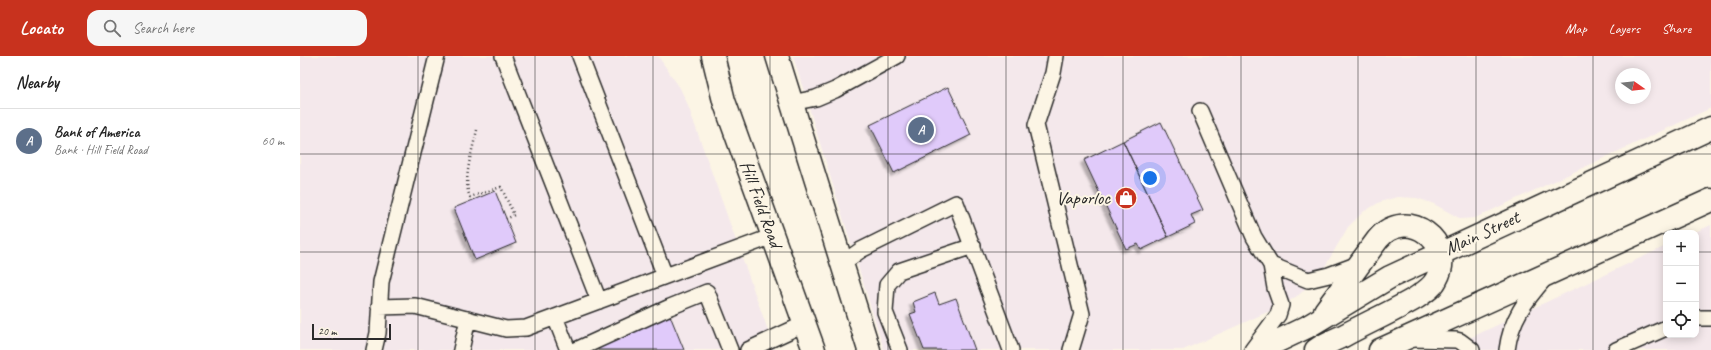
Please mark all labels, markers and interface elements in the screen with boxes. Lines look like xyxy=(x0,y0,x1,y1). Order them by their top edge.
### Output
search box xyxy=(87,10,367,46)
text: Locato xyxy=(20,16,63,40)
icon: search xyxy=(101,17,123,39)
text: Search here xyxy=(133,19,194,38)
text: Map xyxy=(1565,20,1587,37)
text: Layers xyxy=(1609,20,1640,37)
text: Share xyxy=(1662,20,1691,37)
north arrow xyxy=(1615,68,1651,104)
text: Nearby xyxy=(16,72,59,93)
pin: A xyxy=(908,115,934,145)
text: Bank of America xyxy=(54,123,140,142)
text: A xyxy=(26,133,32,149)
text: 60 m xyxy=(262,133,284,149)
text: Bank · Hill Field Road xyxy=(54,142,148,158)
street label: Hill Field Road xyxy=(734,157,789,254)
your location xyxy=(1140,168,1160,188)
shop icon: Vaporloc xyxy=(1113,185,1139,211)
place label: Vaporloc xyxy=(1056,186,1111,210)
street label: Main Street xyxy=(1441,205,1525,261)
map controls xyxy=(1663,230,1699,338)
button: + xyxy=(1663,230,1699,266)
button: − xyxy=(1663,266,1699,302)
button: locate xyxy=(1663,302,1699,338)
scale bar xyxy=(312,322,391,341)
text: 20 m xyxy=(318,324,337,338)

